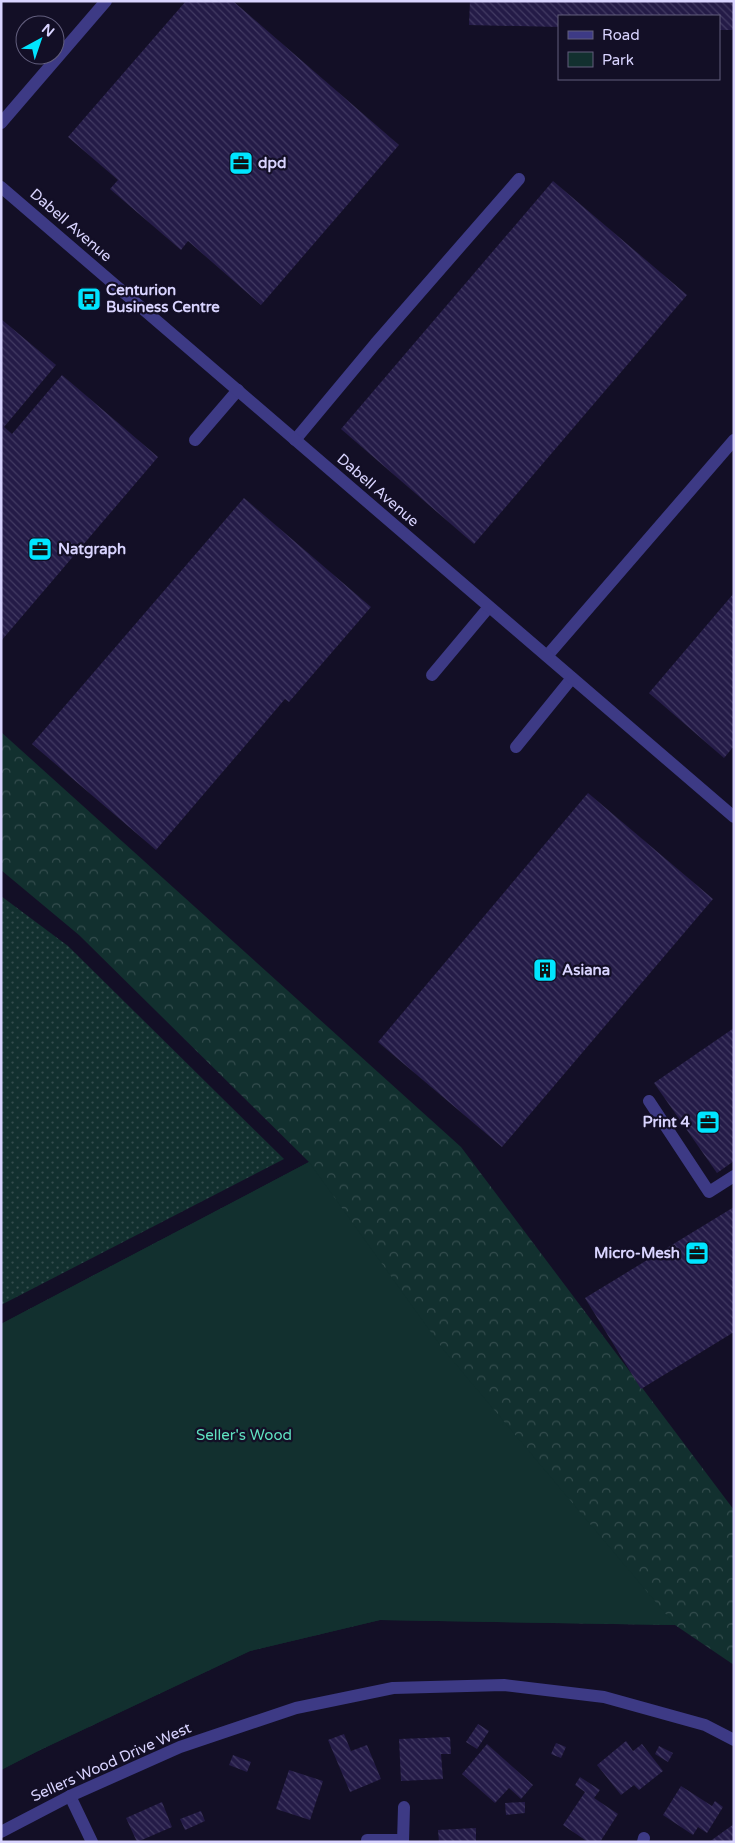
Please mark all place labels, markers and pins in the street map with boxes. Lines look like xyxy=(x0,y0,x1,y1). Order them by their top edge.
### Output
office icon: dpd xyxy=(228,150,254,176)
place label: dpd xyxy=(258,154,286,173)
place label: Centurion Business Centre xyxy=(106,281,220,316)
bus stop icon: Centurion Business Centre xyxy=(76,286,102,312)
office icon: Natgraph xyxy=(27,536,53,562)
place label: Natgraph xyxy=(58,540,126,559)
building icon: Asiana xyxy=(532,957,558,983)
place label: Asiana xyxy=(562,961,610,979)
office icon: Print 4 xyxy=(695,1109,721,1135)
place label: Print 4 xyxy=(643,1113,691,1131)
office icon: Micro-Mesh xyxy=(684,1240,710,1266)
place label: Micro-Mesh xyxy=(594,1244,680,1262)

